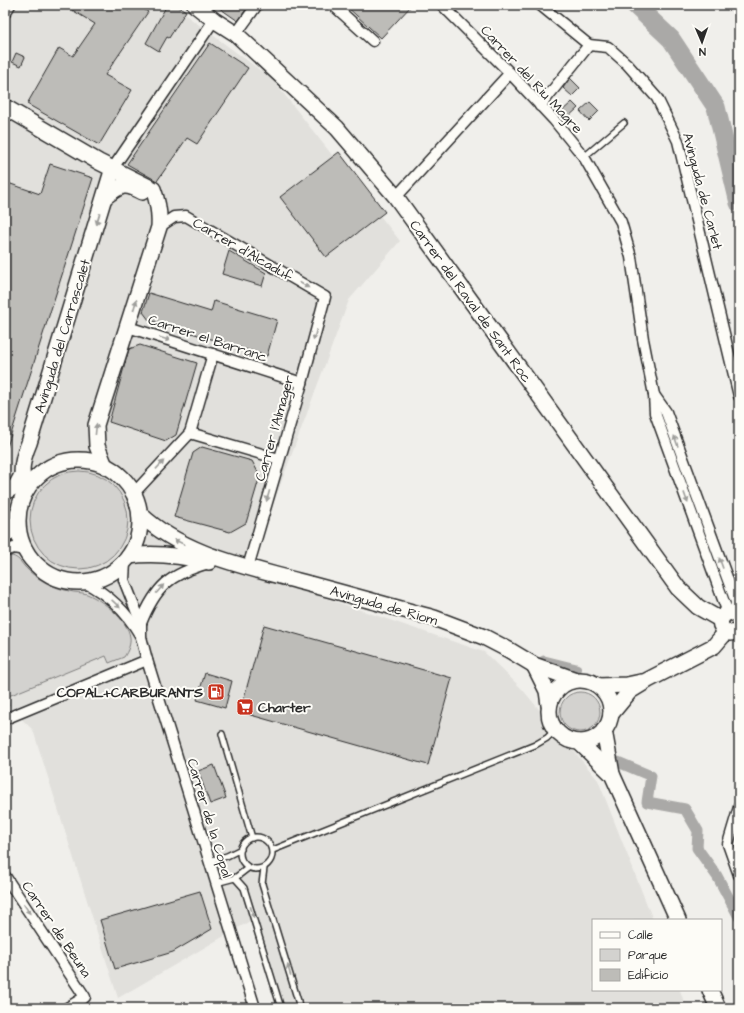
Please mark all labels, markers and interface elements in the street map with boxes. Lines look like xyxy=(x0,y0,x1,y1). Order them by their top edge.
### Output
street label: Carrer del Riu Magre xyxy=(476,21,587,139)
north arrow xyxy=(682,22,722,62)
text: N xyxy=(699,44,706,59)
street label: Avinguda de Carlet xyxy=(677,131,727,252)
one-way arrow xyxy=(95,213,101,225)
street label: Carrer d'Alcaduf xyxy=(189,213,297,287)
street label: Carrer del Raval de Sant Roc xyxy=(404,216,536,387)
street label: Avinguda del Carrascalet xyxy=(30,256,96,416)
one-way arrow xyxy=(298,281,310,288)
one-way arrow xyxy=(132,299,138,311)
street label: Carrer el Barranc xyxy=(146,310,270,368)
one-way arrow xyxy=(312,329,318,341)
one-way arrow xyxy=(160,336,172,342)
street label: Carrer l'Almager xyxy=(250,373,300,484)
one-way arrow xyxy=(93,423,100,435)
one-way arrow xyxy=(673,434,679,446)
one-way arrow xyxy=(156,460,165,470)
one-way arrow xyxy=(265,490,271,502)
one-way arrow xyxy=(684,493,690,505)
one-way arrow xyxy=(174,539,185,545)
one-way arrow xyxy=(718,556,724,568)
street label: Avinguda de Riom xyxy=(328,581,440,631)
one-way arrow xyxy=(155,584,164,595)
one-way arrow xyxy=(111,599,121,609)
fuel station icon: COPAL+CARBURANTS xyxy=(206,682,226,702)
place label: COPAL+CARBURANTS xyxy=(57,683,203,703)
supermarket icon: Charter xyxy=(235,697,255,717)
place label: Charter xyxy=(258,698,311,718)
street label: Carrer de la Copal xyxy=(181,756,237,880)
street label: Carrer de Beuna xyxy=(16,877,96,982)
one-way arrow xyxy=(23,903,30,915)
one-way arrow xyxy=(249,906,255,918)
legend xyxy=(592,919,722,991)
text: Calle xyxy=(628,927,653,944)
text: Parque xyxy=(628,947,668,964)
one-way arrow xyxy=(286,964,292,976)
text: Edificio xyxy=(628,967,668,984)

